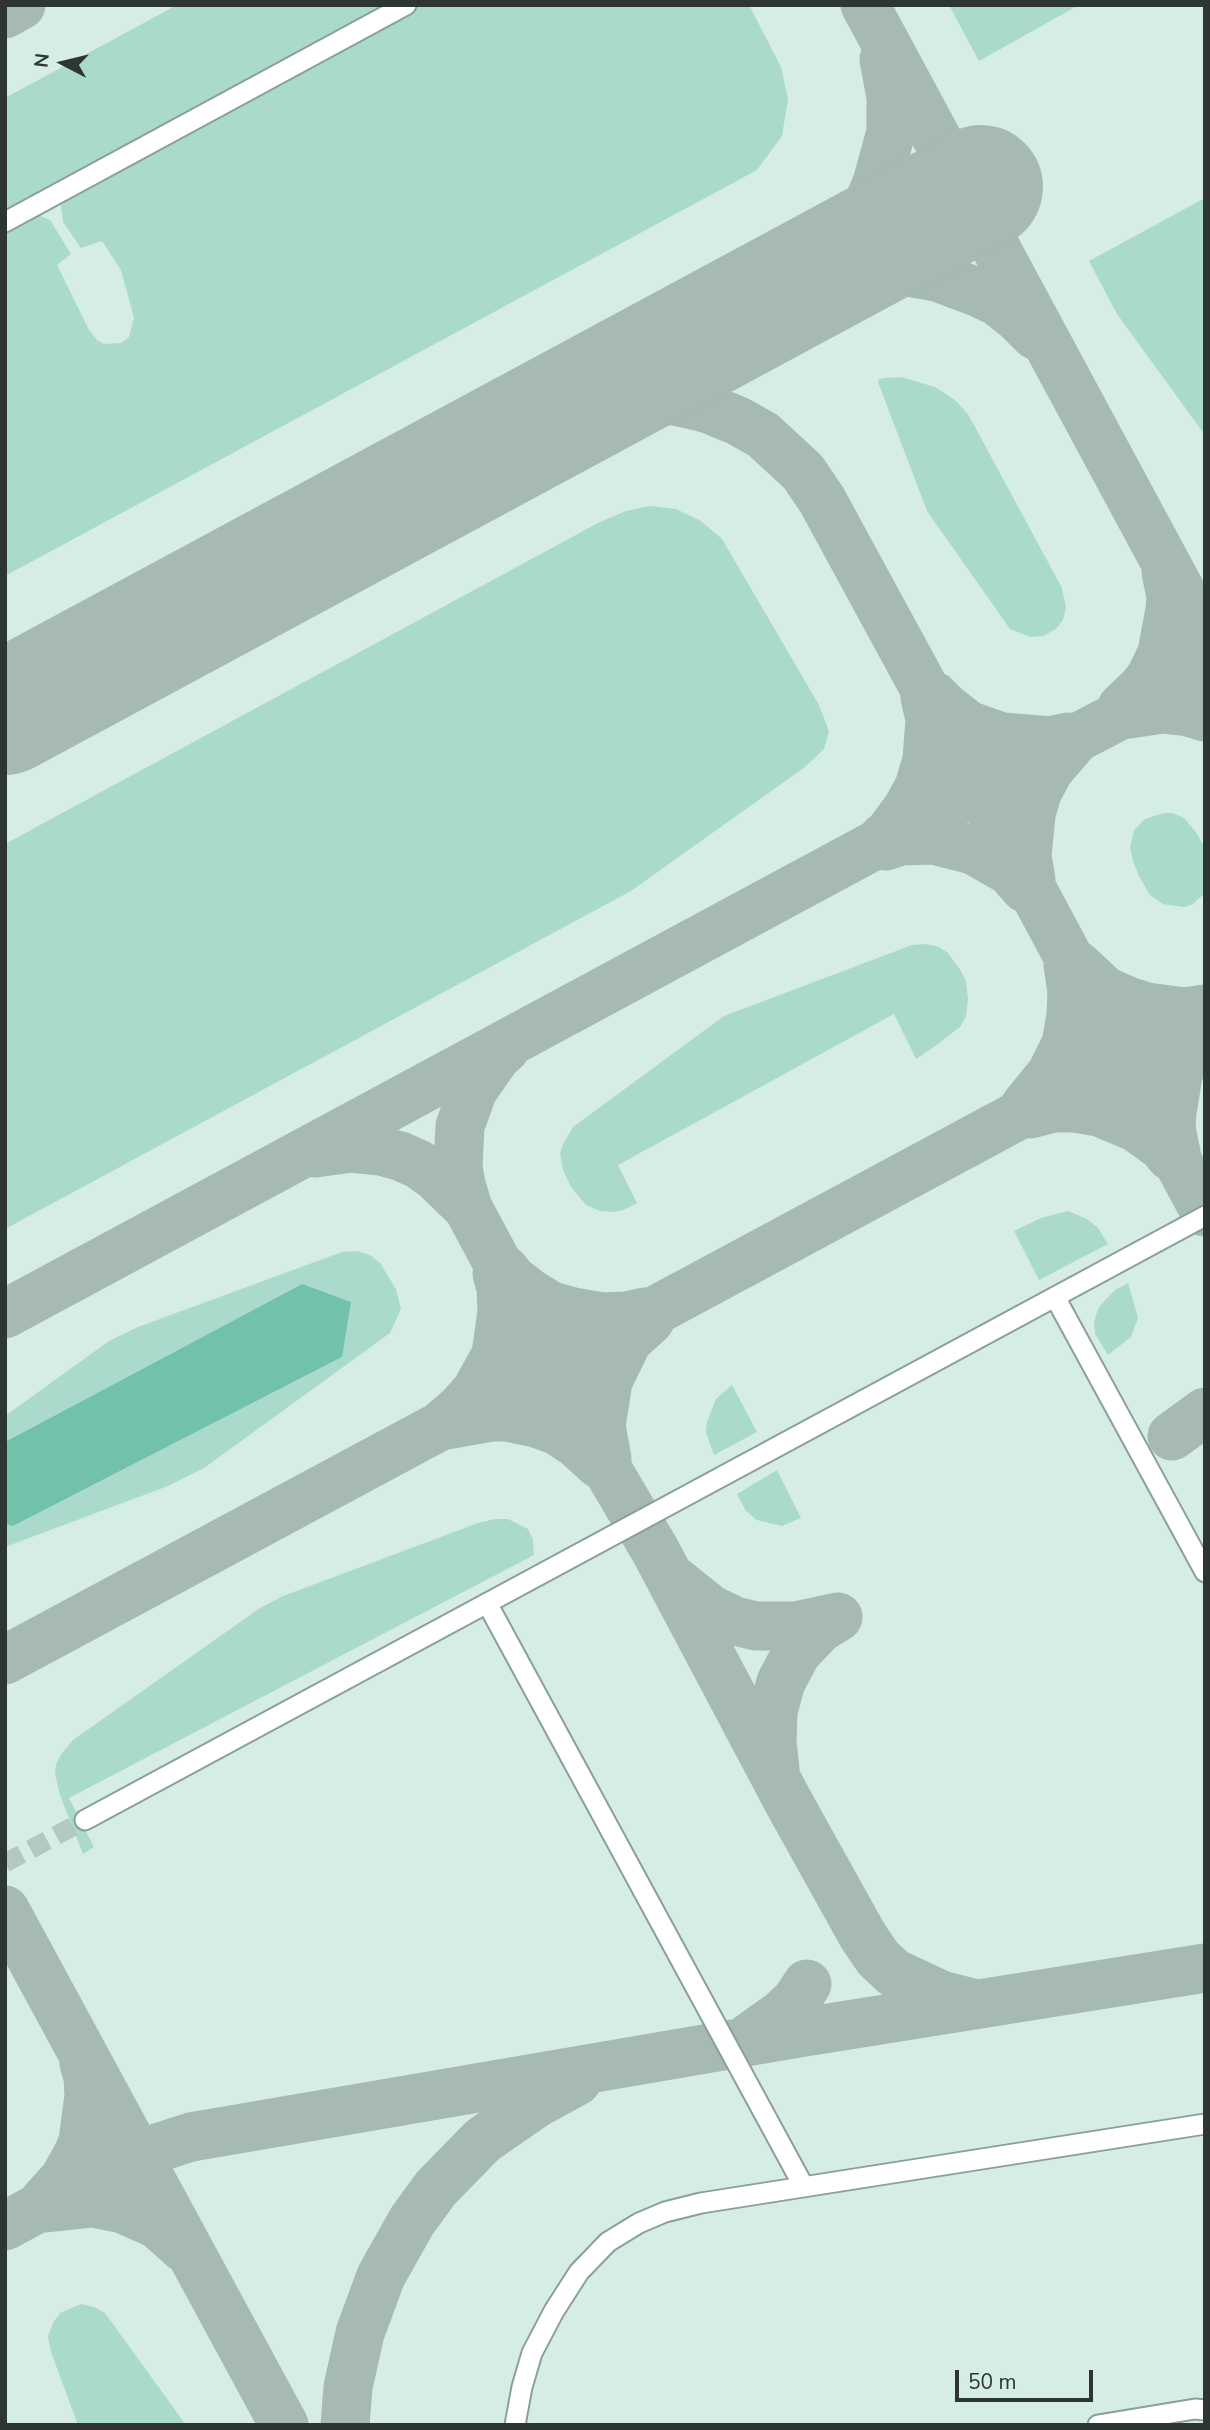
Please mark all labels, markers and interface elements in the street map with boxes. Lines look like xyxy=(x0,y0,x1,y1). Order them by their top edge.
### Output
north arrow xyxy=(28,28,98,98)
text: N xyxy=(28,52,56,69)
scale bar xyxy=(958,2356,1096,2400)
text: 50 m xyxy=(968,2368,1017,2396)

